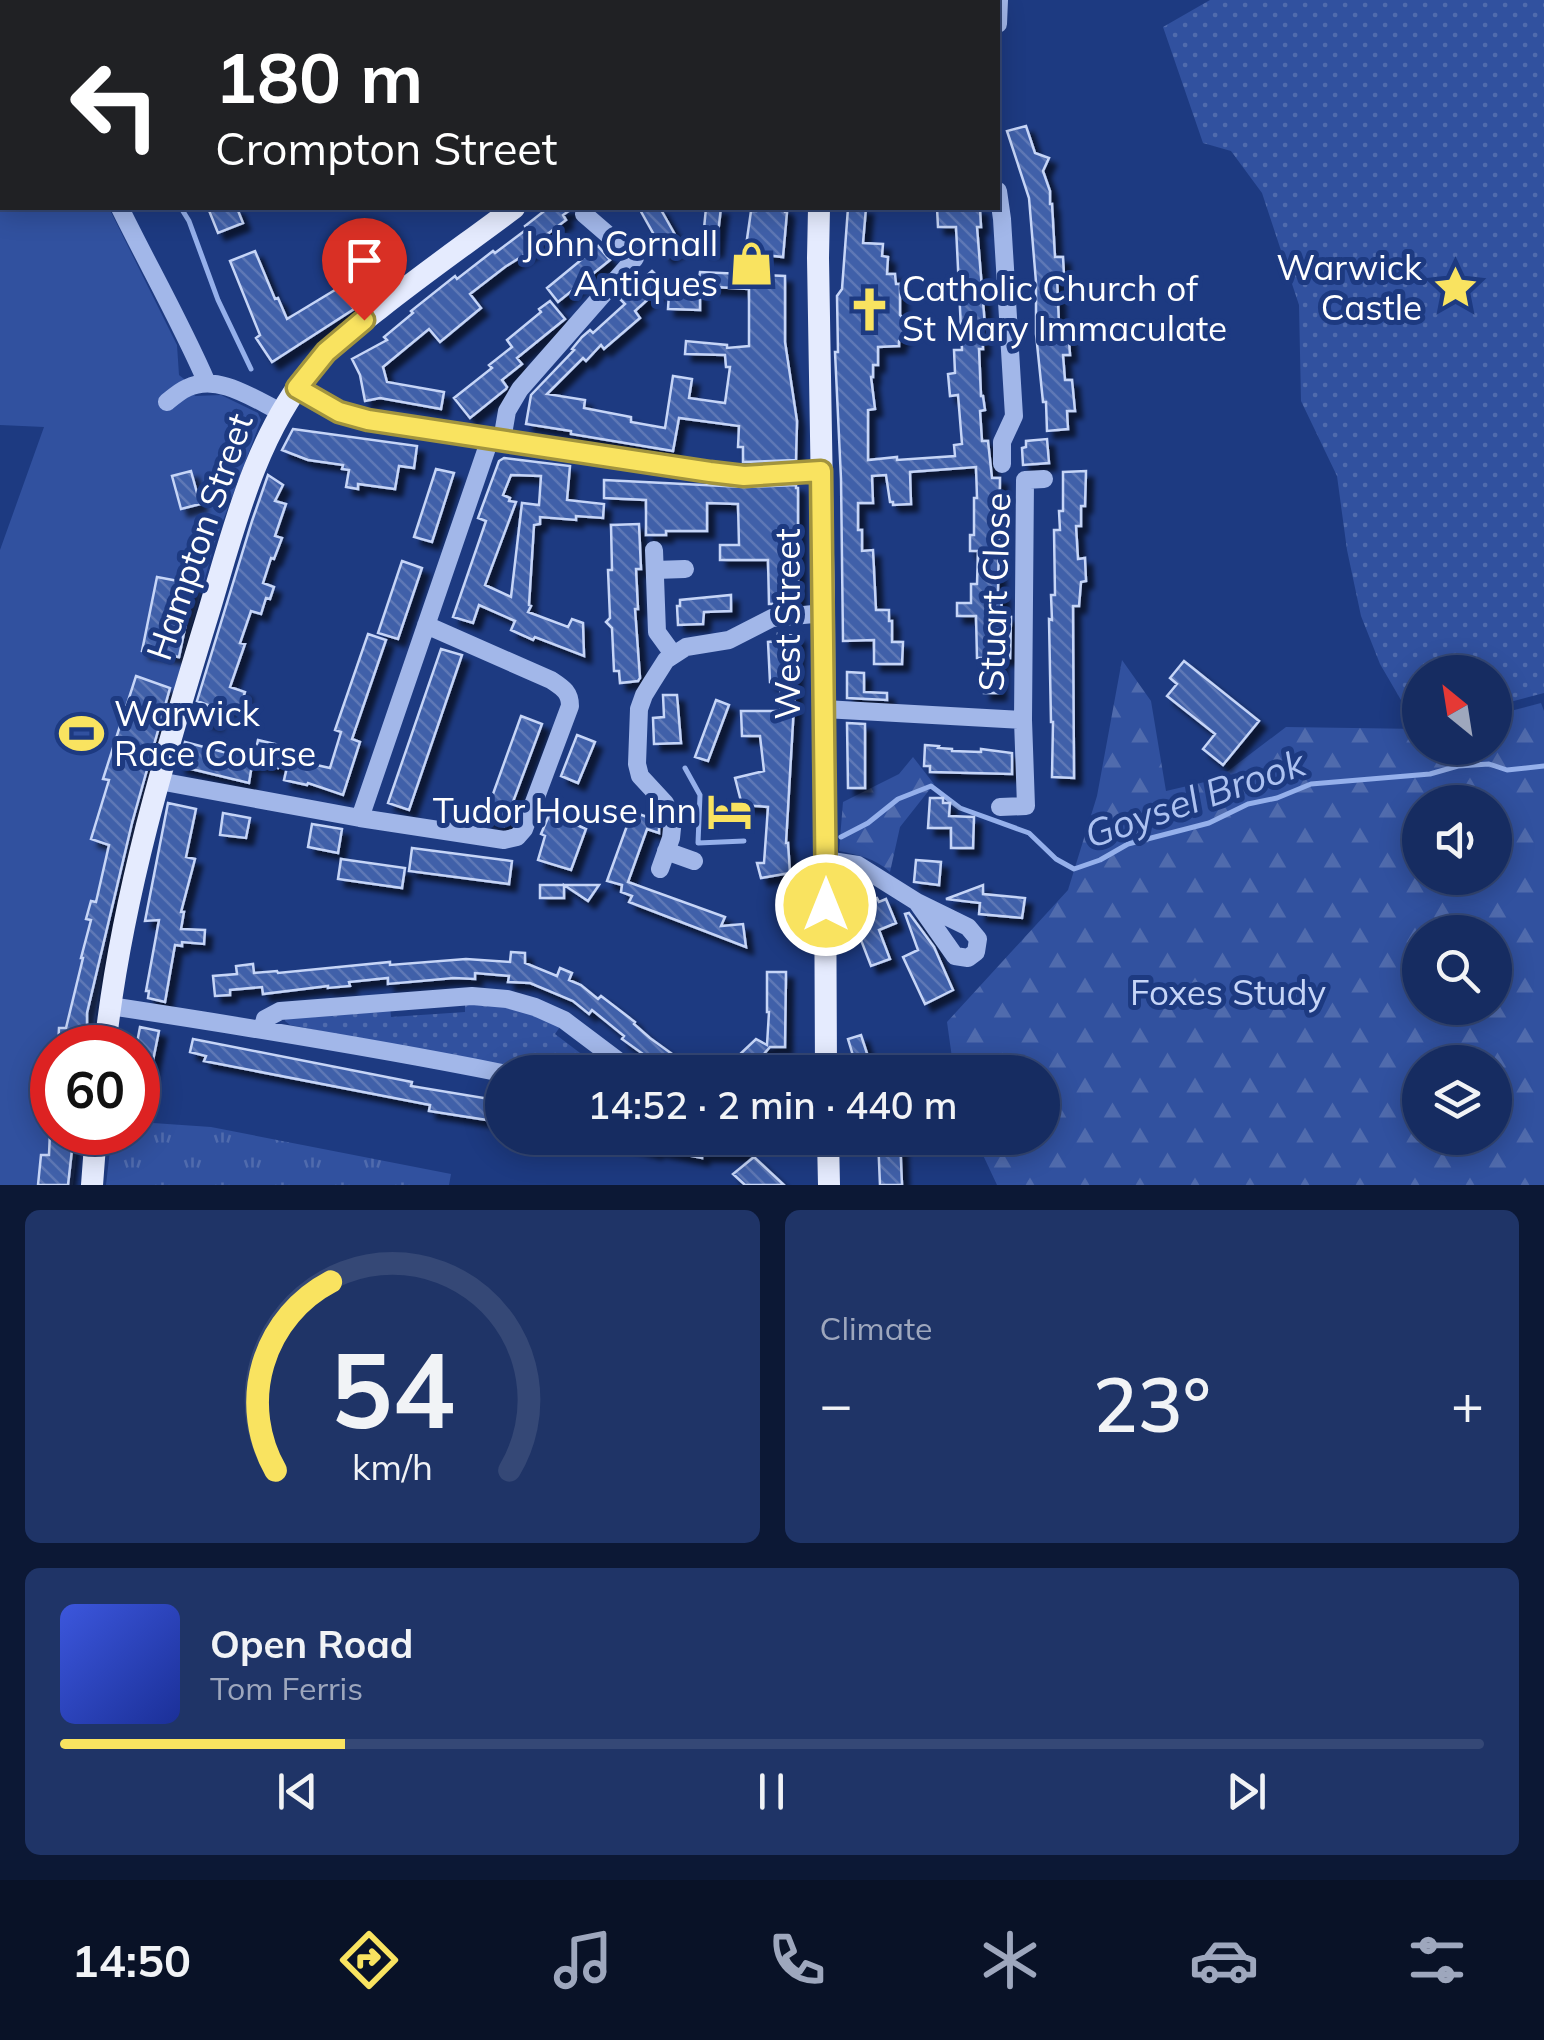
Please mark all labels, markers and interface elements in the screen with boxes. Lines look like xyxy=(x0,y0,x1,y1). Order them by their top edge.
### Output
text: 180 m xyxy=(215,33,423,121)
icon: left xyxy=(50,40,180,170)
text: Crompton Street xyxy=(215,120,558,176)
pin xyxy=(322,218,407,321)
place label: John Cornall Antiques xyxy=(523,221,718,305)
icon: arrive xyxy=(337,233,392,288)
shop icon: John Cornall Antiques xyxy=(727,240,775,288)
place label: Warwick Castle xyxy=(1276,245,1423,329)
place icon: Warwick Castle xyxy=(1431,264,1479,312)
place label: Catholic Church of St Mary Immaculate xyxy=(902,266,1227,350)
church icon: Catholic Church of St Mary Immaculate xyxy=(845,285,893,333)
street label: Hampton Street xyxy=(136,408,262,666)
street label: Stuart Close xyxy=(969,492,1019,692)
street label: West Street xyxy=(765,528,809,720)
north arrow xyxy=(1402,655,1512,765)
map controls xyxy=(1402,655,1512,1155)
place label: Warwick Race Course xyxy=(114,691,316,775)
sports icon: Warwick Race Course xyxy=(57,710,105,758)
water label: Goysel Brook xyxy=(1078,737,1312,858)
button: sound xyxy=(1402,785,1512,895)
hotel icon: Tudor House Inn xyxy=(706,787,754,835)
place label: Tudor House Inn xyxy=(433,788,697,832)
position arrow xyxy=(774,853,878,957)
button: search xyxy=(1402,915,1512,1025)
park label: Foxes Study xyxy=(1130,970,1327,1014)
speed limit sign: 60 xyxy=(30,1025,160,1155)
button: layers xyxy=(1402,1045,1512,1155)
text: 14:52 · 2 min · 440 m xyxy=(587,1081,958,1129)
text: Climate xyxy=(820,1308,932,1348)
text: 54 xyxy=(330,1323,455,1454)
text: 23° xyxy=(1093,1357,1211,1451)
text: − xyxy=(820,1369,853,1438)
text: + xyxy=(1451,1369,1484,1438)
text: km/h xyxy=(352,1444,433,1489)
text: Open Road xyxy=(210,1620,413,1668)
text: Tom Ferris xyxy=(210,1668,363,1708)
icon: previous xyxy=(270,1764,325,1819)
icon: pause xyxy=(744,1764,799,1819)
icon: next xyxy=(1219,1764,1274,1819)
icon: directions xyxy=(334,1925,404,1995)
icon: music xyxy=(548,1925,618,1995)
icon: phone xyxy=(762,1925,832,1995)
icon: climate xyxy=(975,1925,1045,1995)
icon: car xyxy=(1189,1925,1259,1995)
icon: filters xyxy=(1402,1925,1472,1995)
text: 14:50 xyxy=(72,1932,191,1988)

